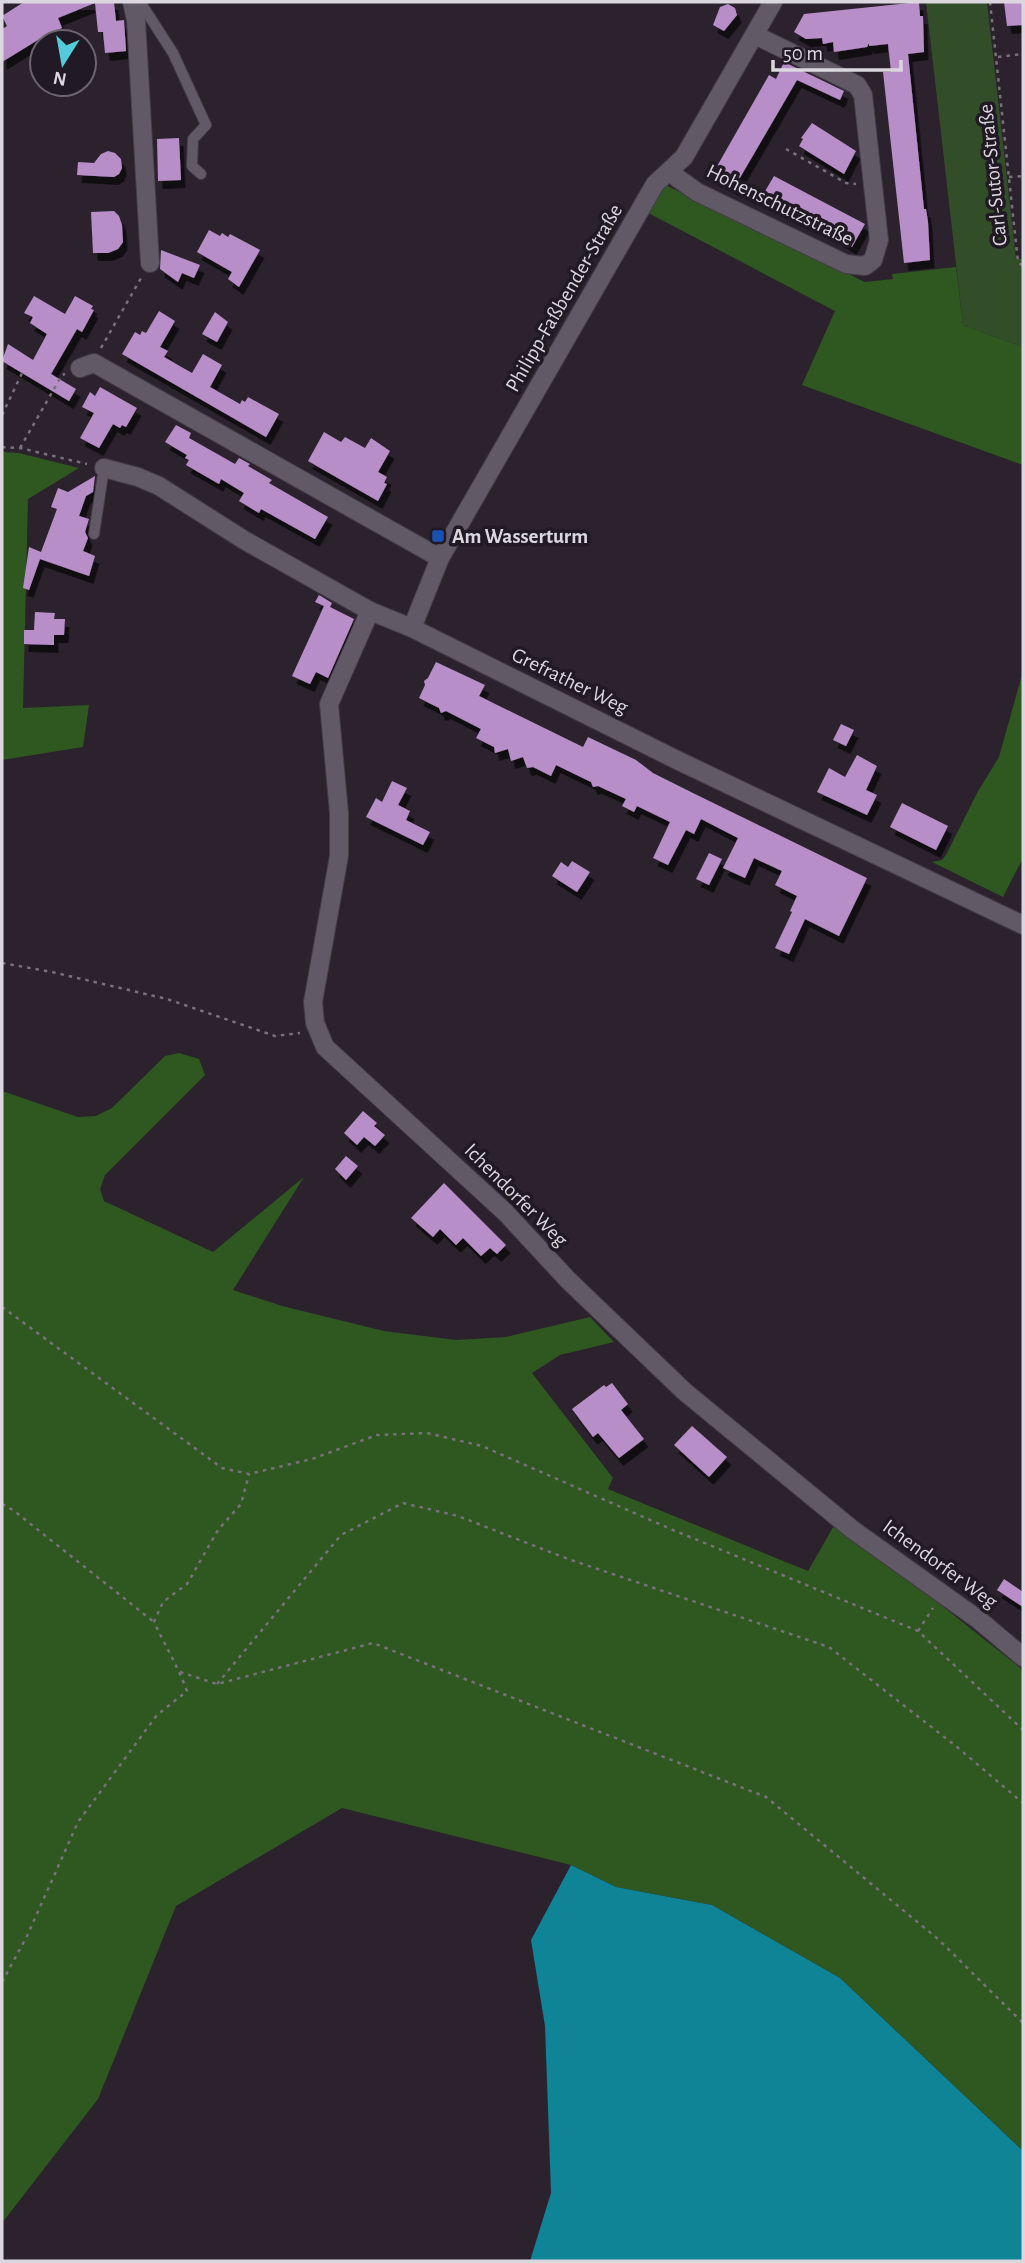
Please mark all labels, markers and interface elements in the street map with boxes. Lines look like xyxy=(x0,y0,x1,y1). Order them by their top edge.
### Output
north arrow xyxy=(28,28,98,98)
scale bar xyxy=(773,28,901,72)
text: 50 m xyxy=(783,43,823,64)
text: N xyxy=(52,68,68,89)
street label: Carl-Sutor-Straße xyxy=(975,103,1011,247)
street label: Hohenschutzstraße xyxy=(703,160,857,250)
street label: Philipp-Faßbender-Straße xyxy=(502,201,626,395)
place label: Am Wasserturm xyxy=(452,526,588,547)
marker: Am Wasserturm xyxy=(430,528,446,544)
street label: Grefrather Weg xyxy=(509,644,632,718)
street label: Ichendorfer Weg xyxy=(461,1140,572,1251)
street label: Ichendorfer Weg xyxy=(879,1516,1002,1613)

